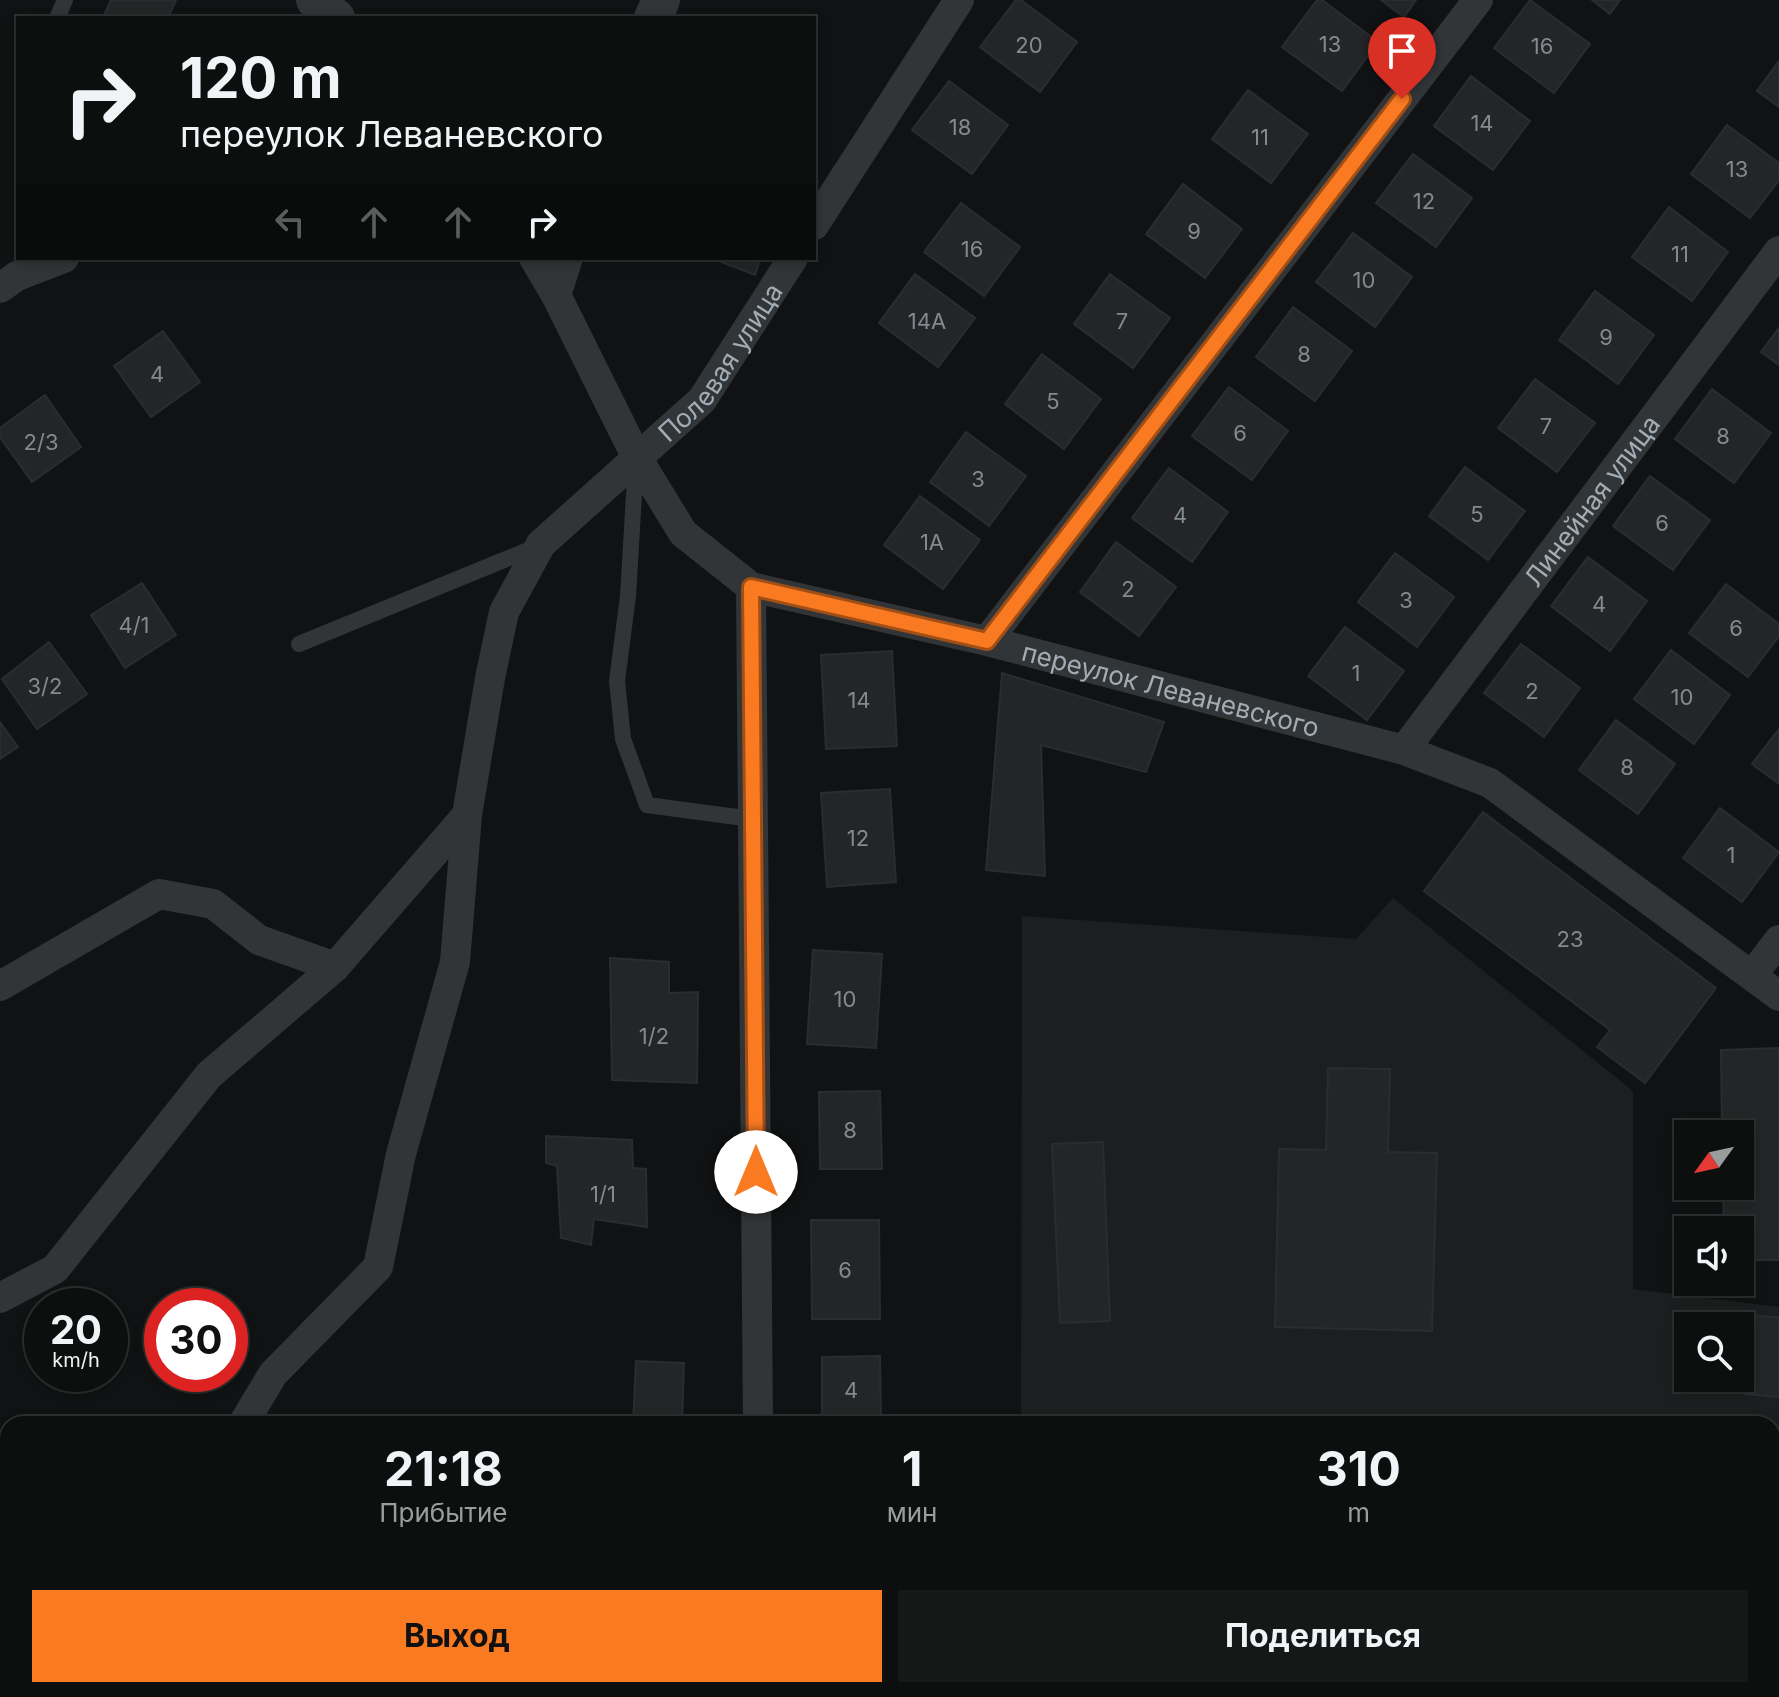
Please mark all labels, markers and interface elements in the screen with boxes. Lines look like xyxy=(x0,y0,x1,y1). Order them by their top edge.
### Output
pin xyxy=(1368,17,1436,99)
icon: arrive xyxy=(1380,29,1424,73)
house number: 13 xyxy=(1319,31,1341,57)
house number: 20 xyxy=(1015,32,1043,58)
house number: 16 xyxy=(1531,33,1553,59)
text: 120 m xyxy=(180,44,342,112)
icon: right xyxy=(48,48,152,152)
house number: 14 xyxy=(1470,110,1494,136)
text: переулок Леваневского xyxy=(180,112,604,156)
house number: 18 xyxy=(949,114,971,140)
house number: 11 xyxy=(1251,124,1269,150)
house number: 13 xyxy=(1726,156,1748,182)
house number: 12 xyxy=(1413,188,1435,214)
icon: left xyxy=(268,200,312,244)
icon: ahead xyxy=(352,200,396,244)
icon: ahead xyxy=(436,200,480,244)
icon: right xyxy=(520,200,564,244)
house number: 9 xyxy=(1187,218,1201,244)
house number: 16 xyxy=(961,236,983,262)
house number: 11 xyxy=(1671,241,1689,267)
house number: 10 xyxy=(1353,267,1375,293)
street label: Полевая улица xyxy=(651,277,788,448)
house number: 14А xyxy=(908,308,946,334)
house number: 7 xyxy=(1116,308,1128,334)
house number: 9 xyxy=(1599,324,1613,350)
house number: 8 xyxy=(1297,341,1311,367)
house number: 4 xyxy=(150,361,164,387)
house number: 5 xyxy=(1046,388,1060,414)
street label: Линейная улица xyxy=(1517,409,1666,592)
house number: 7 xyxy=(1540,413,1552,439)
house number: 6 xyxy=(1233,420,1247,446)
house number: 8 xyxy=(1716,423,1730,449)
house number: 2/3 xyxy=(24,429,58,455)
house number: 3 xyxy=(971,466,985,492)
house number: 5 xyxy=(1470,501,1484,527)
house number: 4 xyxy=(1173,502,1187,528)
house number: 6 xyxy=(1655,510,1669,536)
house number: 1А xyxy=(920,529,944,555)
house number: 2 xyxy=(1121,576,1135,602)
house number: 3 xyxy=(1399,587,1413,613)
house number: 4 xyxy=(1592,591,1606,617)
house number: 4/1 xyxy=(118,612,150,638)
house number: 6 xyxy=(1729,615,1743,641)
street label: переулок Леваневского xyxy=(1019,635,1323,743)
house number: 1 xyxy=(1352,660,1360,686)
house number: 3/2 xyxy=(28,673,62,699)
house number: 2 xyxy=(1525,678,1539,704)
house number: 10 xyxy=(1671,684,1693,710)
house number: 14 xyxy=(847,687,871,713)
house number: 8 xyxy=(1620,754,1634,780)
house number: 12 xyxy=(847,825,869,851)
house number: 1 xyxy=(1727,842,1735,868)
house number: 23 xyxy=(1556,926,1584,952)
house number: 10 xyxy=(834,986,856,1012)
house number: 1/2 xyxy=(639,1023,669,1049)
house number: 8 xyxy=(843,1117,857,1143)
north arrow xyxy=(1674,1120,1754,1200)
map controls xyxy=(1674,1120,1754,1392)
position arrow xyxy=(714,1130,798,1214)
house number: 1/1 xyxy=(590,1181,616,1207)
button: sound xyxy=(1674,1216,1754,1296)
house number: 6 xyxy=(838,1257,852,1283)
speed limit sign: 30 xyxy=(144,1288,248,1392)
text: 20 xyxy=(50,1305,102,1354)
button: search xyxy=(1674,1312,1754,1392)
text: km/h xyxy=(52,1348,100,1372)
house number: 4 xyxy=(844,1377,858,1403)
text: 21:18 xyxy=(384,1439,503,1498)
text: 1 xyxy=(902,1439,922,1498)
text: 310 xyxy=(1317,1439,1401,1498)
text: Прибытие xyxy=(379,1497,507,1528)
text: мин xyxy=(887,1497,937,1528)
text: m xyxy=(1347,1497,1370,1528)
button: Выход xyxy=(32,1590,882,1682)
button: Поделиться xyxy=(898,1590,1748,1682)

